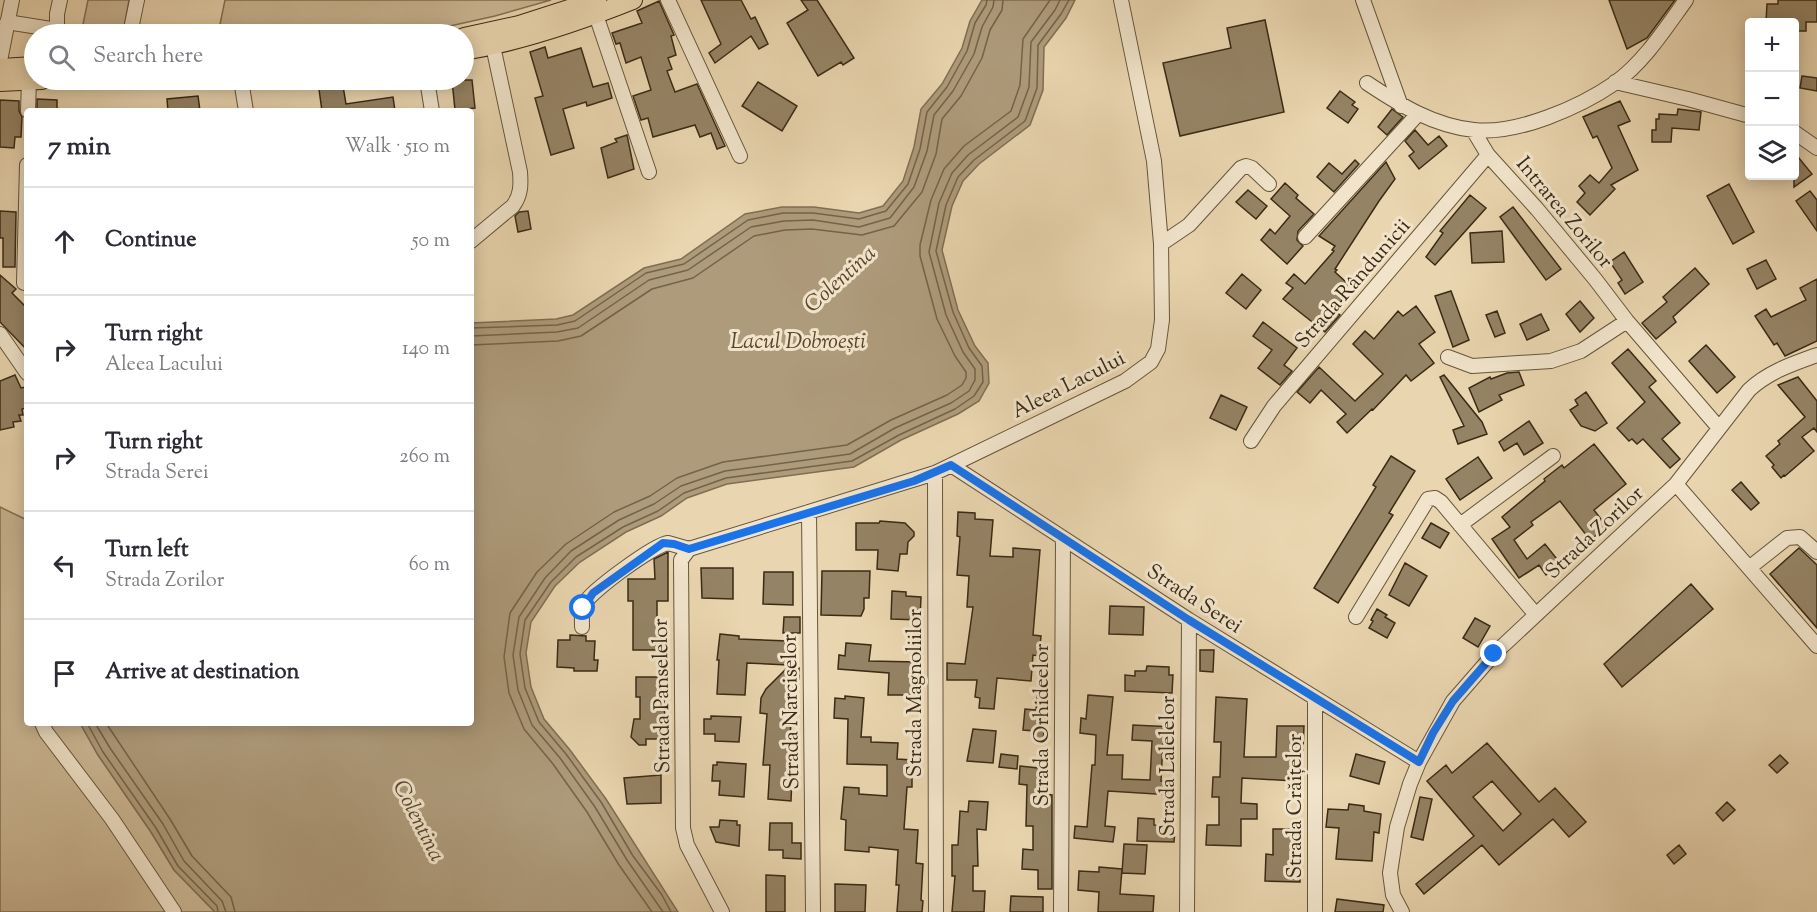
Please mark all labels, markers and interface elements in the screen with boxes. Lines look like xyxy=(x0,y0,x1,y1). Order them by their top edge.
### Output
map controls xyxy=(1745,18,1799,180)
button: + xyxy=(1745,18,1799,72)
search box xyxy=(24,24,474,90)
icon: search xyxy=(45,41,78,74)
text: Search here xyxy=(93,41,203,73)
button: − xyxy=(1745,72,1799,126)
button: layers xyxy=(1745,126,1799,180)
text: 7 min xyxy=(48,129,111,166)
text: Walk · 510 m xyxy=(345,133,450,162)
street label: Intrarea Zorilor xyxy=(1508,151,1619,276)
street label: Strada Rândunicii xyxy=(1289,213,1418,356)
icon: ahead xyxy=(48,225,81,258)
text: Continue xyxy=(105,225,196,257)
text: 50 m xyxy=(412,227,450,256)
water label: Colentina xyxy=(798,239,884,321)
text: Turn right xyxy=(105,319,202,351)
water label: Lacul Dobroești xyxy=(730,327,866,359)
icon: right xyxy=(48,333,81,366)
text: 140 m xyxy=(402,335,450,364)
street label: Aleea Lacului xyxy=(1007,344,1131,427)
text: Aleea Lacului xyxy=(105,351,223,380)
text: Turn right xyxy=(105,427,202,459)
icon: right xyxy=(48,441,81,474)
text: 260 m xyxy=(399,443,450,472)
text: Strada Serei xyxy=(105,459,209,488)
street label: Strada Zorilor xyxy=(1539,480,1651,587)
text: Turn left xyxy=(105,535,188,567)
icon: left xyxy=(48,549,81,582)
text: 60 m xyxy=(409,551,450,580)
street label: Strada Serei xyxy=(1140,557,1248,642)
text: Strada Zorilor xyxy=(105,567,224,596)
route start xyxy=(569,594,595,620)
street label: Strada Magnoliilor xyxy=(901,609,931,777)
street label: Strada Panselelor xyxy=(647,618,679,774)
street label: Strada Narciselor xyxy=(776,634,808,790)
route end xyxy=(1480,640,1506,666)
street label: Strada Orhideelor xyxy=(1028,643,1058,806)
icon: arrive xyxy=(48,657,81,690)
text: Arrive at destination xyxy=(105,657,300,689)
street label: Strada Lalelelor xyxy=(1154,695,1184,837)
street label: Strada Crăițelor xyxy=(1281,733,1311,878)
water label: Colentina xyxy=(383,775,451,868)

